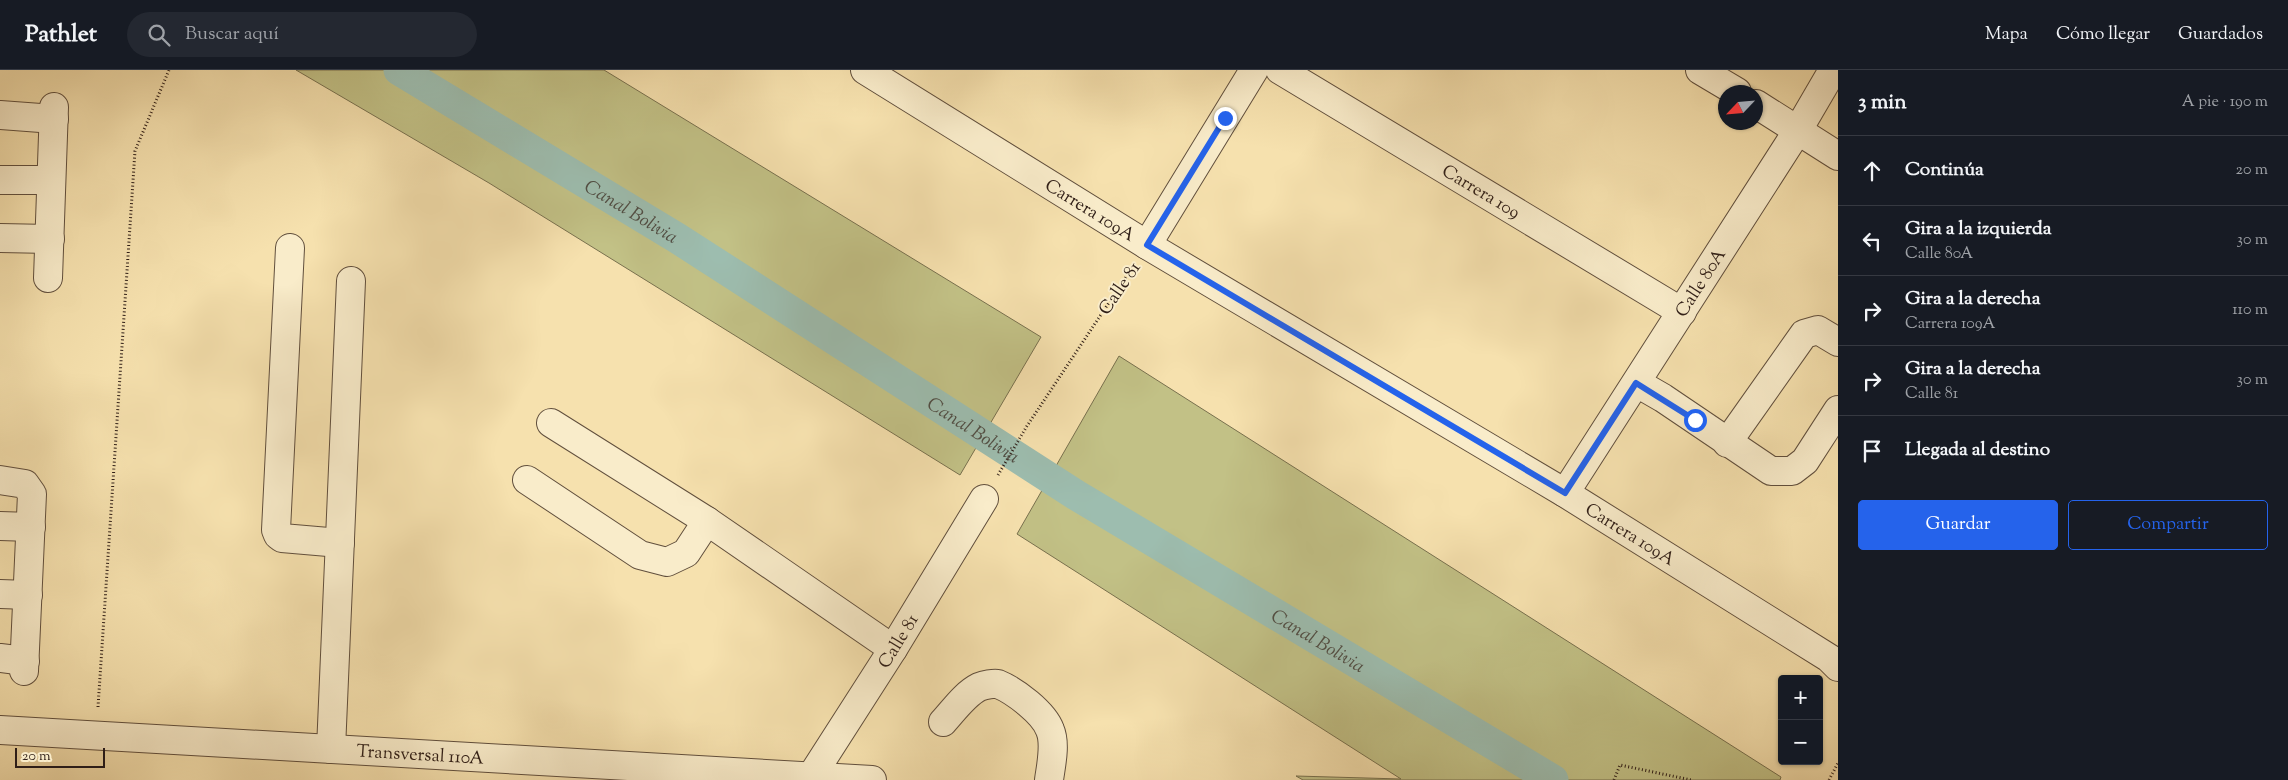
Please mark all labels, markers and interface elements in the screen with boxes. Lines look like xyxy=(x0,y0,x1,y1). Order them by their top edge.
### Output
search box xyxy=(127,12,477,57)
text: Pathlet xyxy=(25,18,97,52)
icon: search xyxy=(145,21,173,49)
text: Buscar aquí xyxy=(185,21,279,48)
text: Mapa xyxy=(1985,22,2028,48)
text: Cómo llegar xyxy=(2056,22,2150,48)
text: Guardados xyxy=(2178,22,2263,48)
north arrow xyxy=(1718,85,1763,130)
text: 3 min xyxy=(1858,88,1907,118)
text: A pie · 190 m xyxy=(2182,91,2268,114)
route end xyxy=(1214,107,1237,130)
icon: ahead xyxy=(1858,157,1886,185)
text: Continúa xyxy=(1905,157,1984,184)
street label: Carrera 109 xyxy=(1436,159,1525,227)
text: 20 m xyxy=(2235,159,2268,182)
water label: Canal Bolivia xyxy=(578,174,683,252)
street label: Carrera 109A xyxy=(1039,174,1140,250)
text: Gira a la izquierda xyxy=(1905,216,2051,243)
icon: left xyxy=(1858,227,1886,255)
text: 30 m xyxy=(2237,229,2268,252)
text: Calle 80A xyxy=(1905,243,1973,266)
street label: Calle 80A xyxy=(1670,244,1734,323)
street label: Calle 81 xyxy=(1093,257,1148,321)
text: Gira a la derecha xyxy=(1905,286,2040,313)
icon: right xyxy=(1858,297,1886,325)
text: 110 m xyxy=(2232,299,2268,322)
text: Carrera 109A xyxy=(1905,313,1996,336)
text: Gira a la derecha xyxy=(1905,356,2040,383)
icon: right xyxy=(1858,367,1886,395)
text: 30 m xyxy=(2237,369,2268,392)
text: Calle 81 xyxy=(1905,383,1958,406)
water label: Canal Bolivia xyxy=(921,391,1024,471)
route start xyxy=(1684,409,1707,432)
icon: arrive xyxy=(1858,437,1886,465)
text: Llegada al destino xyxy=(1905,437,2050,464)
street label: Carrera 109A xyxy=(1579,498,1680,574)
button: Guardar xyxy=(1858,500,2058,550)
button: Compartir xyxy=(2068,500,2268,550)
water label: Canal Bolivia xyxy=(1265,603,1370,681)
street label: Calle 81 xyxy=(873,610,926,674)
map controls xyxy=(1778,675,1823,765)
button: + xyxy=(1778,675,1823,720)
button: − xyxy=(1778,720,1823,765)
street label: Transversal 110A xyxy=(356,739,485,773)
scale bar xyxy=(15,745,105,768)
text: 20 m xyxy=(22,747,51,767)

